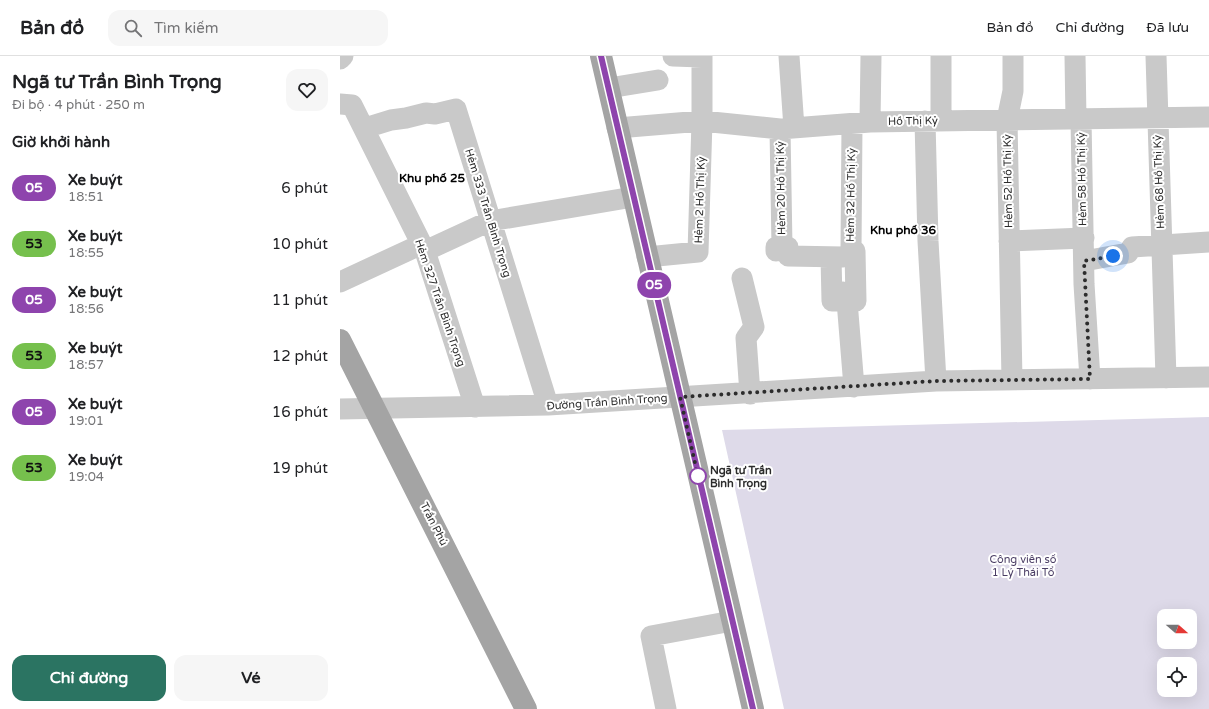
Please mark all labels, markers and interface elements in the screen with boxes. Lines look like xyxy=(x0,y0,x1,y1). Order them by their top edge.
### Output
search box xyxy=(108,10,388,46)
text: Bản đồ xyxy=(20,17,84,39)
icon: search xyxy=(122,17,144,39)
text: Tìm kiếm xyxy=(154,19,219,37)
text: Bản đồ xyxy=(986,19,1034,36)
text: Chỉ đường xyxy=(1056,19,1124,36)
text: Đã lưu xyxy=(1146,19,1189,36)
button: heart xyxy=(286,69,328,111)
text: Ngã tư Trần Bình Trọng xyxy=(12,71,222,93)
text: Đi bộ · 4 phút · 250 m xyxy=(12,97,145,113)
street label: Hồ Thị Kỷ xyxy=(888,114,938,128)
street label: Hẻm 58 Hồ Thị Kỷ xyxy=(1075,132,1089,226)
text: Giờ khởi hành xyxy=(12,133,110,151)
street label: Hẻm 52 Hồ Thị Kỷ xyxy=(1001,134,1015,228)
street label: Hẻm 68 Hồ Thị Kỷ xyxy=(1151,135,1167,229)
street label: Hẻm 20 Hồ Thị Kỷ xyxy=(774,141,788,235)
street label: Hẻm 333 Trần Bình Trọng xyxy=(462,147,514,279)
street label: Hẻm 32 Hồ Thị Kỷ xyxy=(844,148,858,242)
street label: Hẻm 2 Hồ Thị Kỷ xyxy=(692,156,708,244)
text: Xe buýt xyxy=(68,171,123,189)
district label: Khu phố 25 xyxy=(399,171,466,186)
text: 05 xyxy=(25,179,43,196)
text: 6 phút xyxy=(281,179,328,197)
text: 18:51 xyxy=(68,189,104,205)
district label: Khu phố 36 xyxy=(870,223,937,238)
text: Xe buýt xyxy=(68,227,123,245)
text: 53 xyxy=(25,235,43,252)
text: 10 phút xyxy=(272,235,328,253)
street label: Hẻm 327 Trần Bình Trọng xyxy=(412,238,468,368)
text: 18:55 xyxy=(68,245,104,261)
your location xyxy=(1103,246,1123,266)
line badge: 05 xyxy=(636,272,672,298)
text: 05 xyxy=(645,276,663,293)
text: Xe buýt xyxy=(68,283,123,301)
text: 05 xyxy=(25,291,43,308)
text: 11 phút xyxy=(272,291,328,309)
text: 18:56 xyxy=(68,301,104,317)
text: Xe buýt xyxy=(68,339,123,357)
text: 53 xyxy=(25,347,43,364)
text: 12 phút xyxy=(272,347,328,365)
text: 18:57 xyxy=(68,357,104,373)
street label: Đường Trần Bình Trọng xyxy=(546,391,668,413)
text: Xe buýt xyxy=(68,395,123,413)
text: 05 xyxy=(25,403,43,420)
text: 16 phút xyxy=(272,403,328,421)
text: 19:01 xyxy=(68,413,104,429)
text: Xe buýt xyxy=(68,451,123,469)
text: 53 xyxy=(25,459,43,476)
text: 19 phút xyxy=(272,459,328,477)
place label: Ngã tư Trần Bình Trọng xyxy=(710,464,772,491)
marker: Ngã tư Trần Bình Trọng xyxy=(689,467,707,485)
text: 19:04 xyxy=(68,469,104,485)
street label: Trần Phú xyxy=(418,500,450,548)
park label: Công viên số 1 Lý Thái Tổ xyxy=(990,553,1057,579)
north arrow xyxy=(1157,609,1197,649)
map controls xyxy=(1157,609,1197,697)
button: Chỉ đường xyxy=(12,655,166,701)
button: Vé xyxy=(174,655,328,701)
button: locate xyxy=(1157,657,1197,697)

